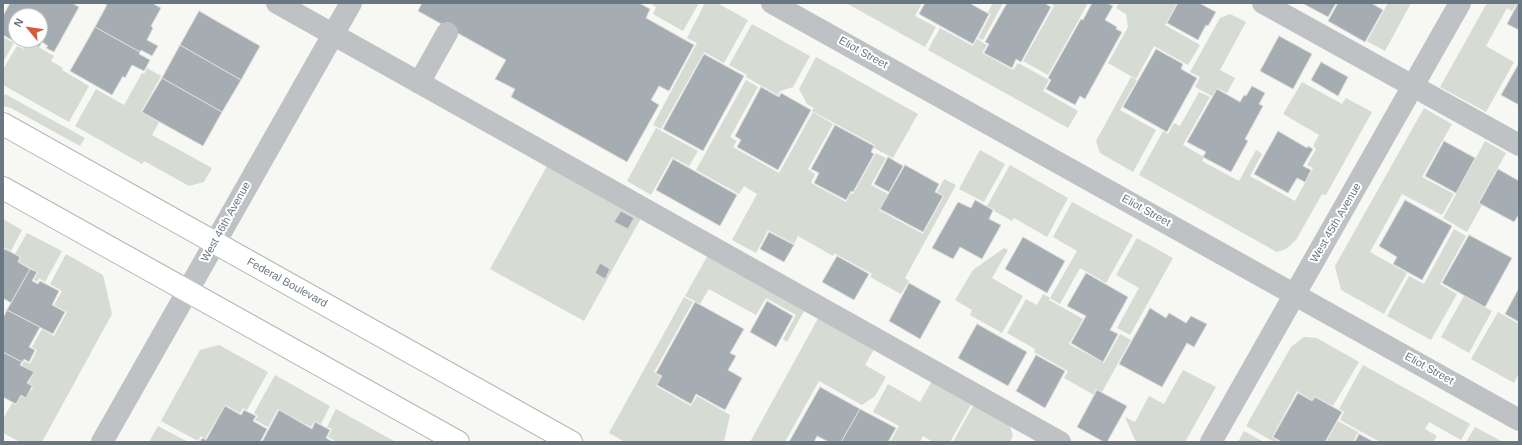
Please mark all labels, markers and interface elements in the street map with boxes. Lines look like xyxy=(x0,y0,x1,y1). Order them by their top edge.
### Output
north arrow xyxy=(8,8,48,48)
text: N xyxy=(11,16,26,29)
street label: Eliot Street xyxy=(836,34,890,72)
street label: West 46th Avenue xyxy=(199,180,253,264)
street label: West 45th Avenue xyxy=(1308,181,1364,265)
street label: Eliot Street xyxy=(1119,192,1173,230)
street label: Federal Boulevard xyxy=(244,255,330,311)
street label: Eliot Street xyxy=(1402,350,1456,388)

